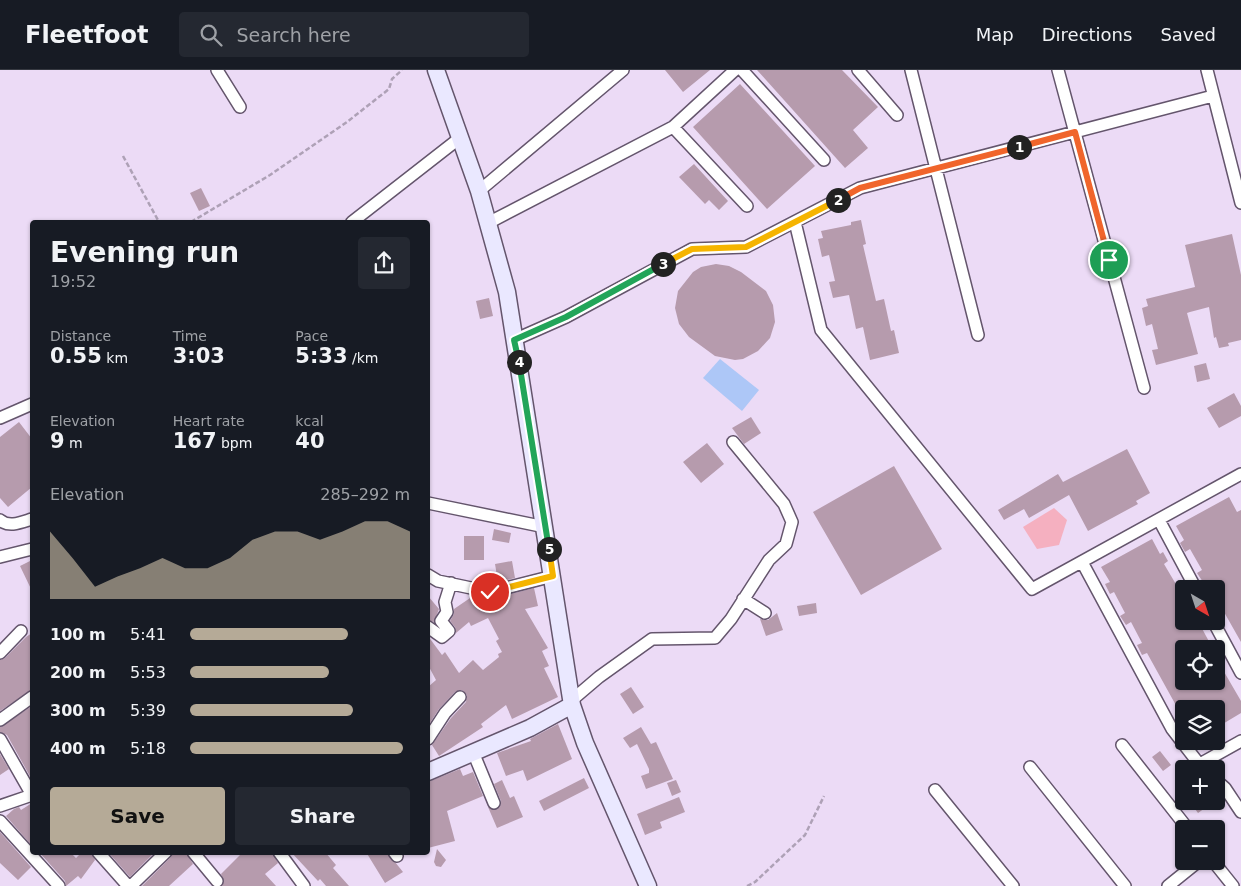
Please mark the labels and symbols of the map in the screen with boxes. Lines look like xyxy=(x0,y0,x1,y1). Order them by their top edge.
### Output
pin: 1 xyxy=(1006,134,1032,160)
pin: 2 xyxy=(826,188,850,212)
pin xyxy=(1088,239,1130,281)
pin: 3 xyxy=(650,252,676,276)
pin: 4 xyxy=(506,350,532,374)
pin: 5 xyxy=(536,536,562,562)
pin xyxy=(469,571,511,613)
north arrow xyxy=(1175,580,1225,630)

